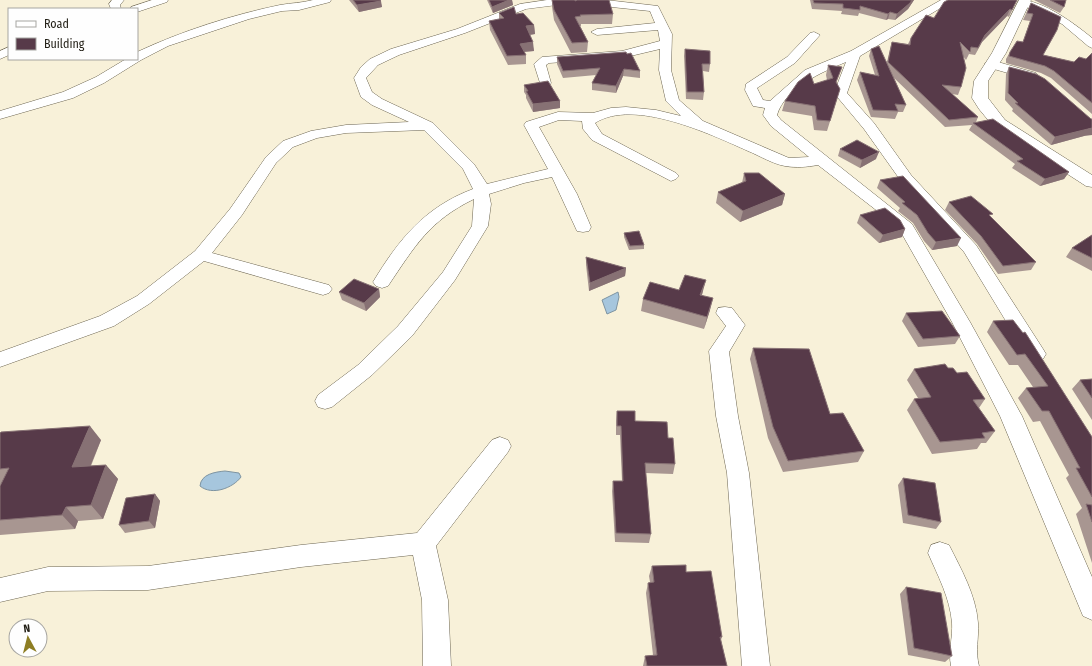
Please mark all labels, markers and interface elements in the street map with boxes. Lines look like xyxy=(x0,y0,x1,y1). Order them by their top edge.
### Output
legend xyxy=(8,8,138,60)
text: Road xyxy=(44,17,69,31)
text: Building xyxy=(44,37,85,51)
north arrow xyxy=(8,618,48,658)
text: N xyxy=(23,622,31,635)

